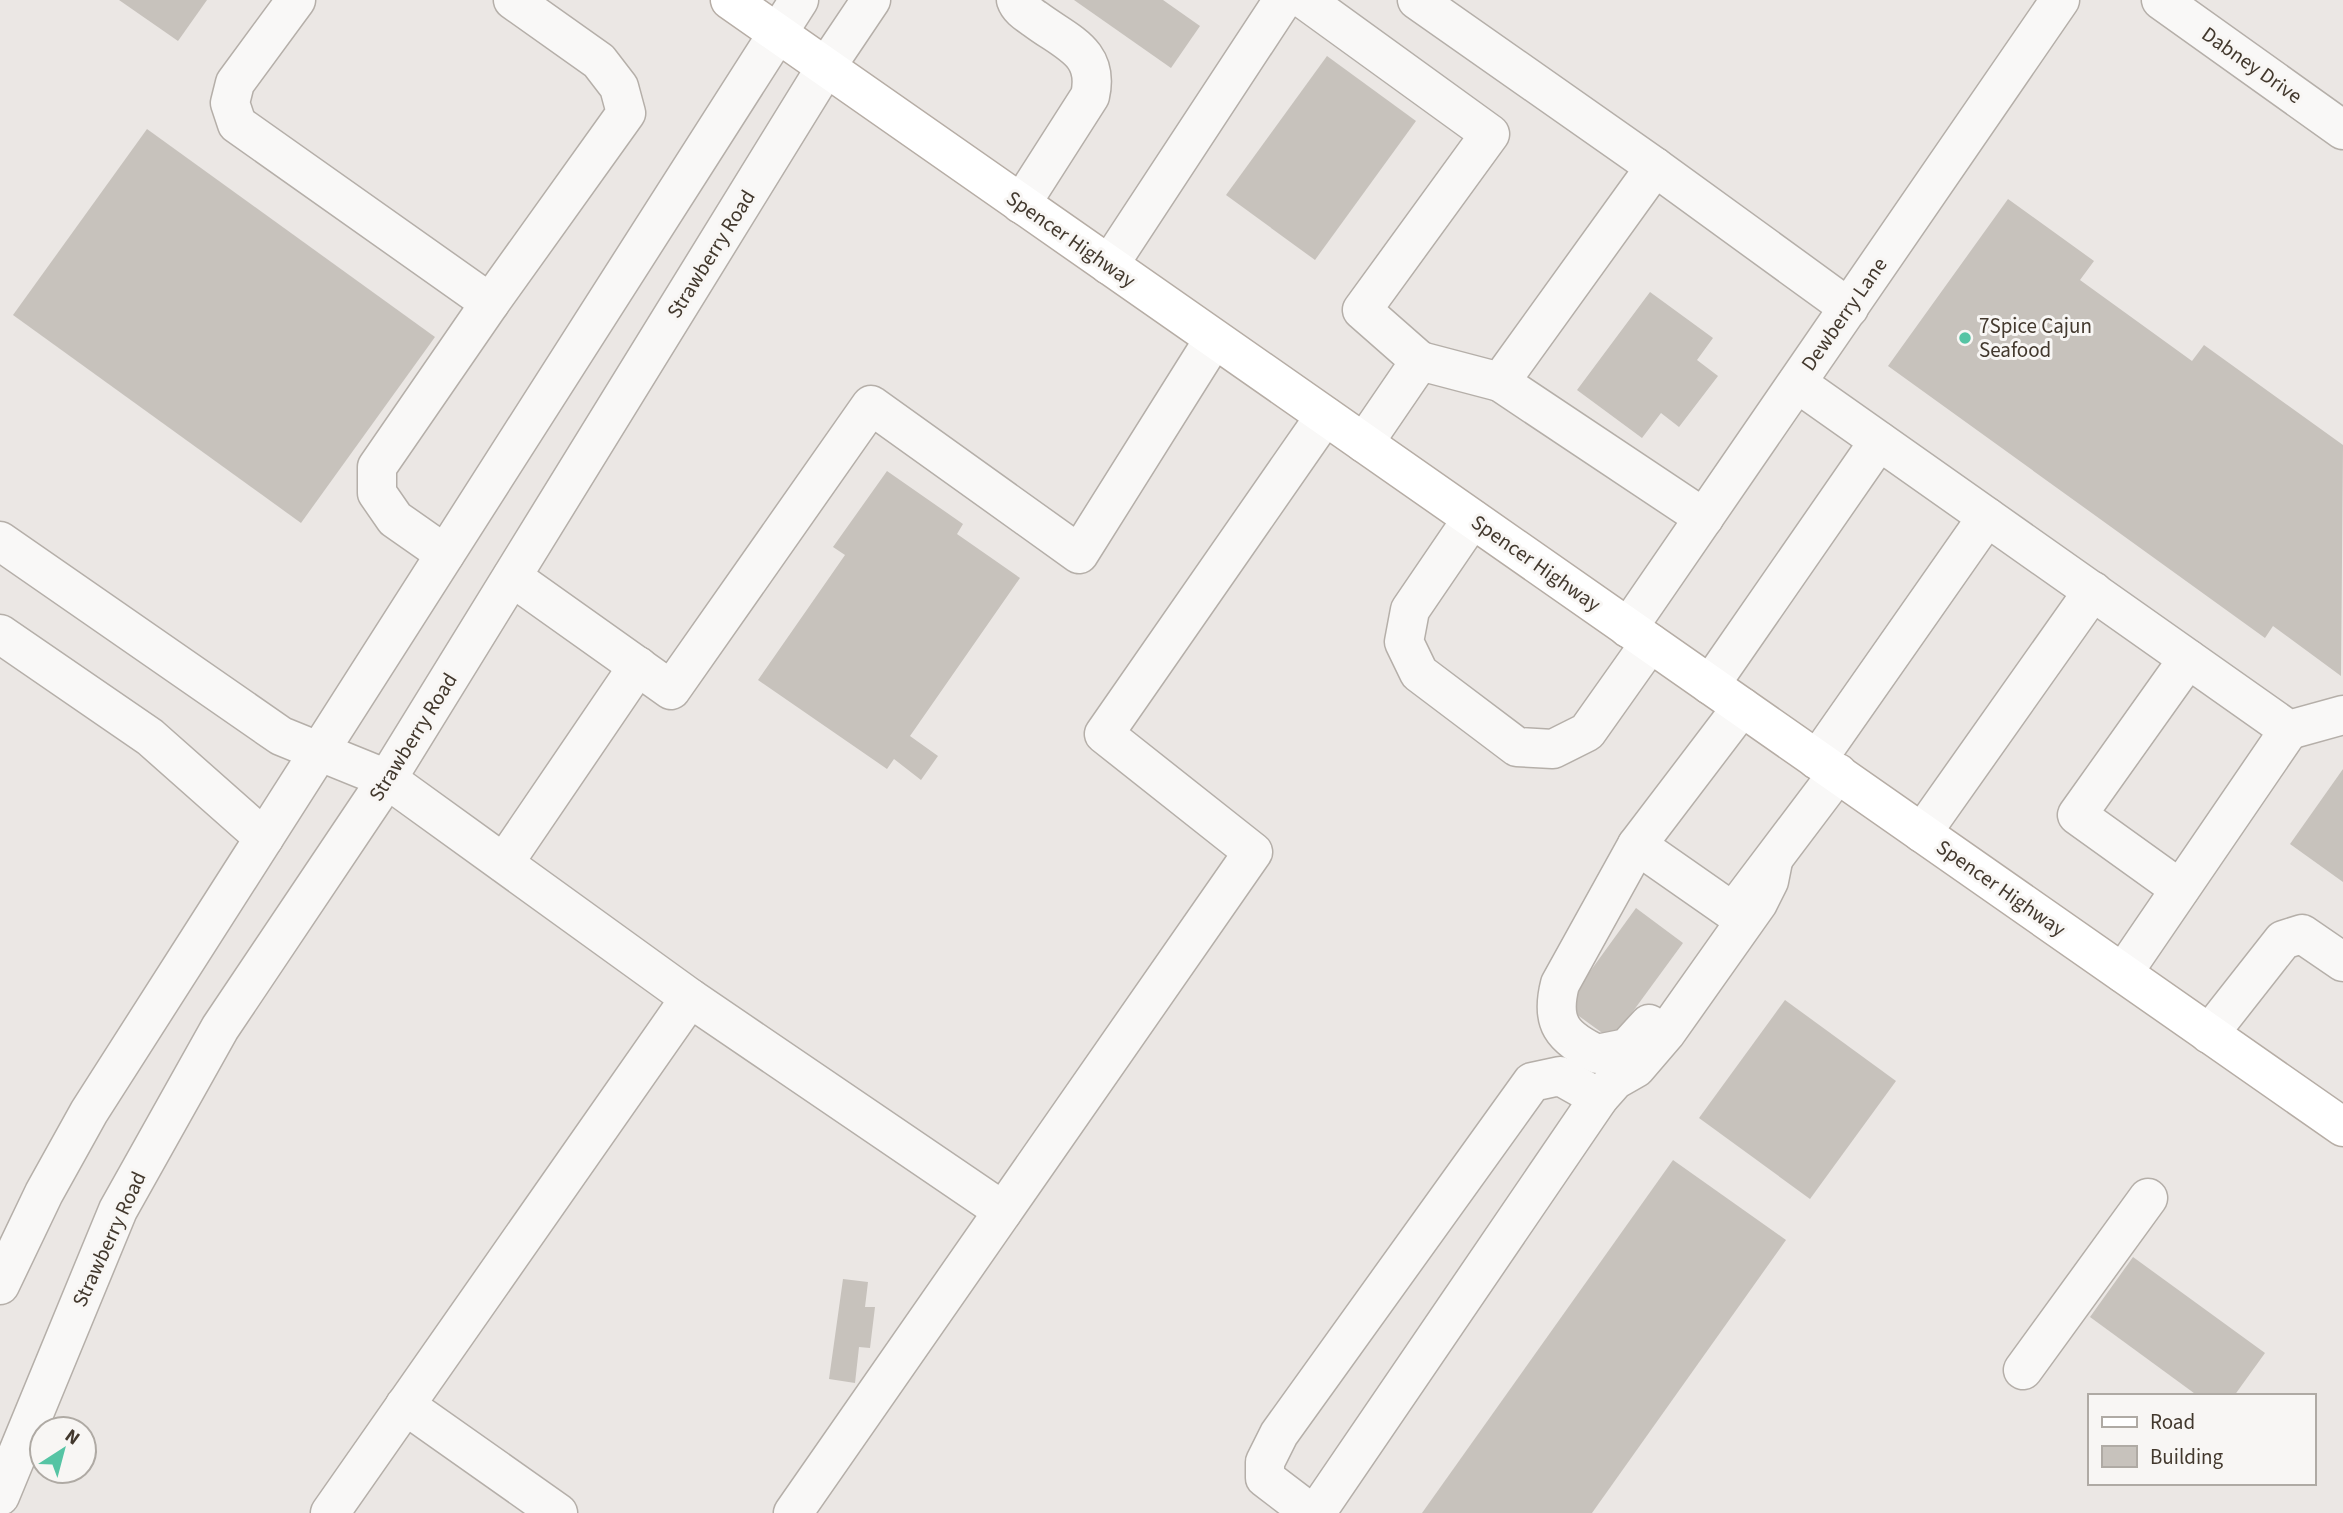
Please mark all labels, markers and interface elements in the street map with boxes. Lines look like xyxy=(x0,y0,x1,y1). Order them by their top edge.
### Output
street label: Dabney Drive xyxy=(2196,19,2308,111)
street label: Spencer Highway xyxy=(1000,183,1142,295)
street label: Strawberry Road xyxy=(659,184,763,324)
street label: Dewberry Lane xyxy=(1794,251,1894,377)
place label: 7Spice Cajun Seafood xyxy=(1979,311,2092,365)
marker: 7Spice Cajun Seafood xyxy=(1957,330,1973,346)
street label: Spencer Highway xyxy=(1465,507,1607,619)
street label: Strawberry Road xyxy=(361,667,465,807)
street label: Spencer Highway xyxy=(1930,832,2072,944)
street label: Strawberry Road xyxy=(64,1166,154,1312)
legend xyxy=(2088,1394,2315,1485)
text: Road xyxy=(2150,1407,2195,1437)
north arrow xyxy=(28,1415,98,1485)
text: N xyxy=(59,1423,85,1452)
text: Building xyxy=(2150,1442,2224,1472)

